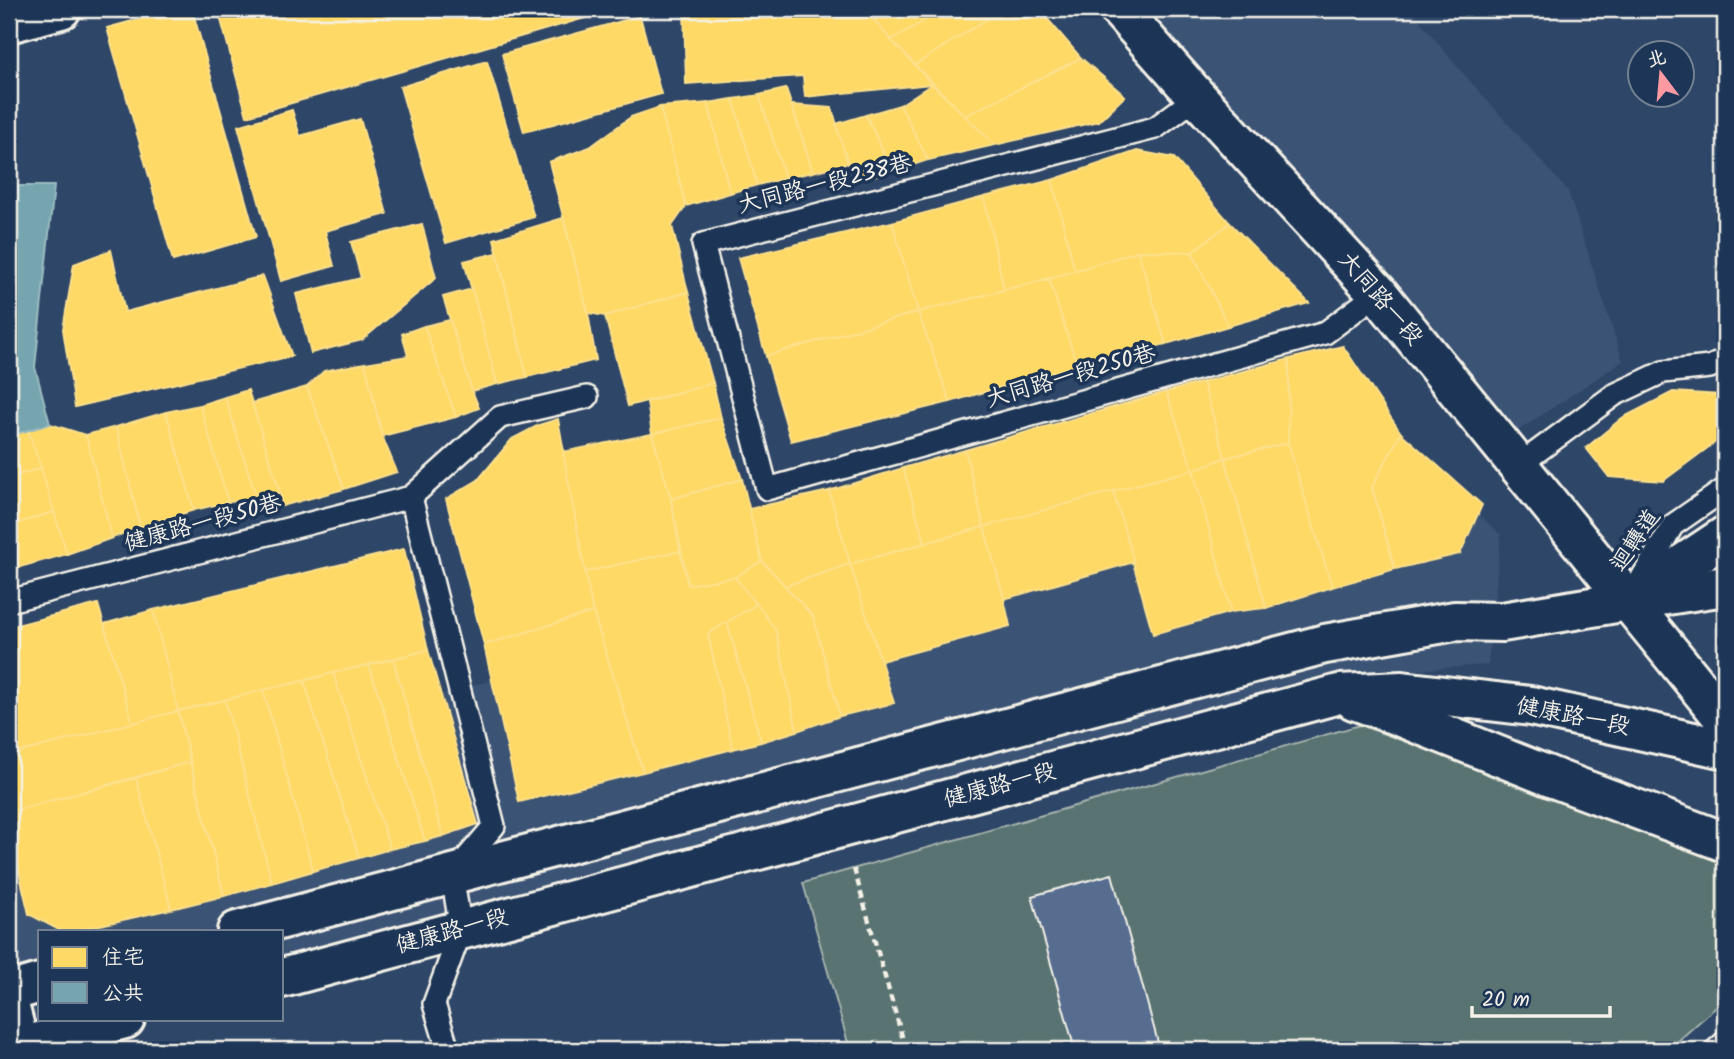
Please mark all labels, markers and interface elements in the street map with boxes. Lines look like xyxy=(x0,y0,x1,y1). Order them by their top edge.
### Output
north arrow xyxy=(1626,38,1696,108)
text: 北 xyxy=(1644,43,1670,77)
street label: 大同路一段238巷 xyxy=(734,146,917,224)
street label: 大同路一段 xyxy=(1329,244,1431,354)
street label: 大同路一段250巷 xyxy=(982,335,1161,418)
street label: 健康路一段50巷 xyxy=(120,485,287,562)
street label: 迴轉道 xyxy=(1602,502,1670,580)
street label: 健康路一段 xyxy=(1513,688,1633,746)
street label: 健康路一段 xyxy=(940,754,1060,818)
street label: 健康路一段 xyxy=(392,900,512,964)
legend xyxy=(38,930,284,1020)
text: 住宅 xyxy=(102,942,144,975)
scale bar xyxy=(1472,975,1610,1019)
text: 公共 xyxy=(102,978,144,1011)
text: 20 m xyxy=(1482,984,1530,1017)

